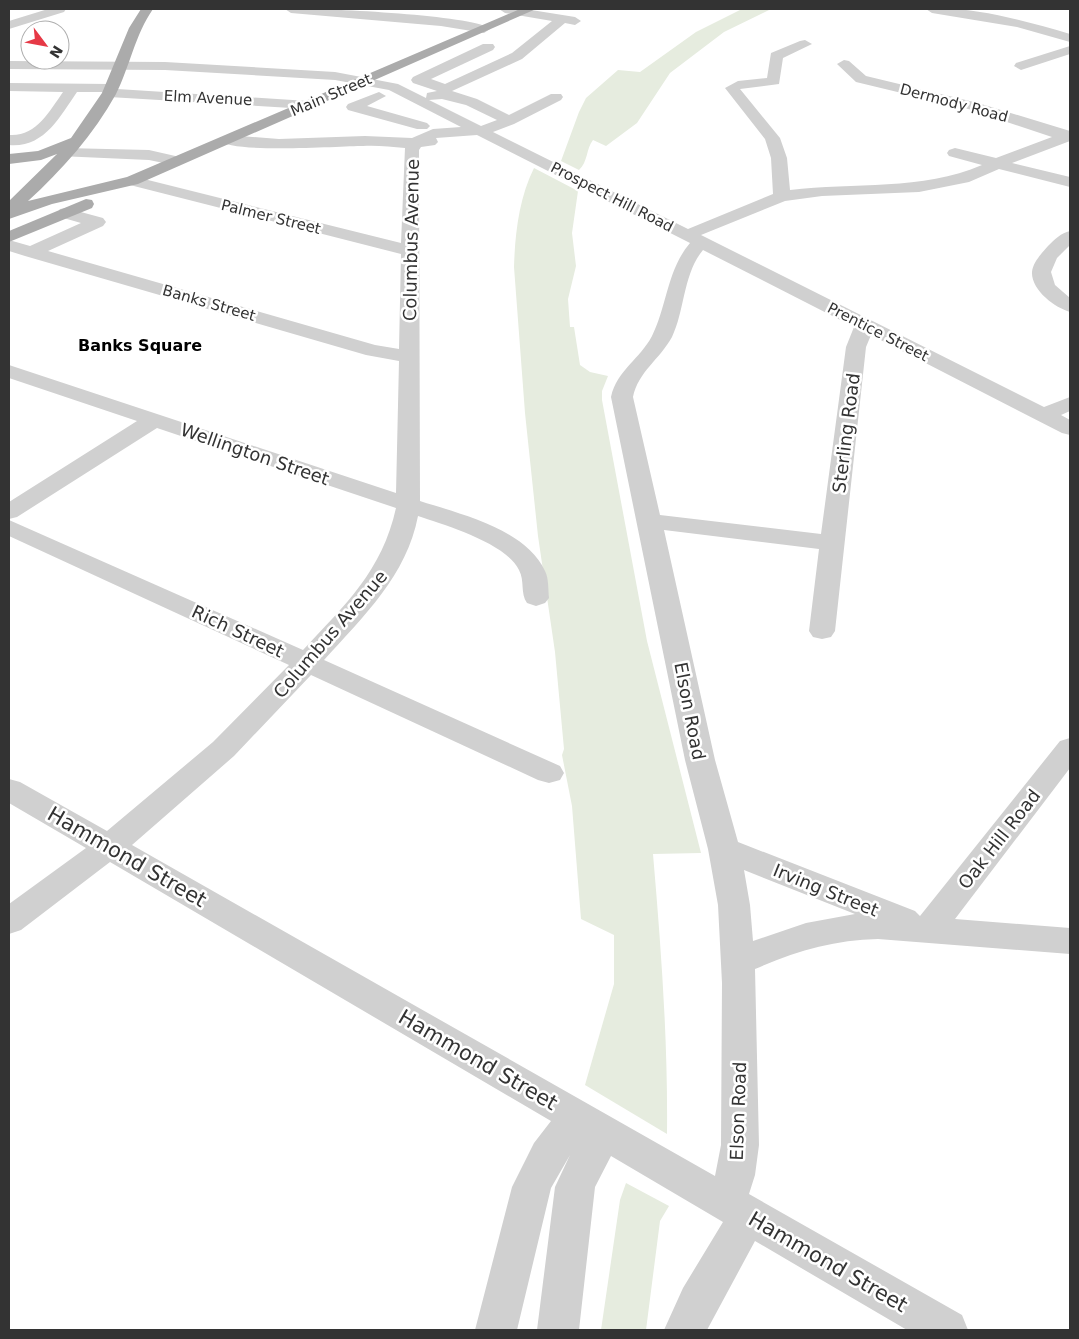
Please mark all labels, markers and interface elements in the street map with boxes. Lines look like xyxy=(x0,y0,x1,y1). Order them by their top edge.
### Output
north arrow xyxy=(20,20,70,70)
text: N xyxy=(46,43,66,61)
street label: Main Street xyxy=(288,70,374,120)
street label: Dermody Road xyxy=(898,80,1010,126)
street label: Elm Avenue xyxy=(163,87,253,109)
street label: Prospect Hill Road xyxy=(548,158,676,236)
street label: Columbus Avenue xyxy=(399,159,423,321)
street label: Palmer Street xyxy=(219,196,323,238)
street label: Banks Street xyxy=(160,281,258,325)
street label: Prentice Street xyxy=(824,299,932,365)
district label: Banks Square xyxy=(78,336,202,355)
street label: Sterling Road xyxy=(828,372,864,494)
street label: Wellington Street xyxy=(178,419,332,489)
street label: Columbus Avenue xyxy=(269,566,391,702)
street label: Rich Street xyxy=(189,601,287,661)
street label: Elson Road xyxy=(670,660,710,762)
street label: Oak Hill Road xyxy=(954,785,1044,893)
street label: Hammond Street xyxy=(43,802,211,912)
street label: Irving Street xyxy=(770,859,882,921)
street label: Hammond Street xyxy=(394,1005,562,1115)
street label: Elson Road xyxy=(726,1061,750,1161)
street label: Hammond Street xyxy=(744,1207,912,1317)

